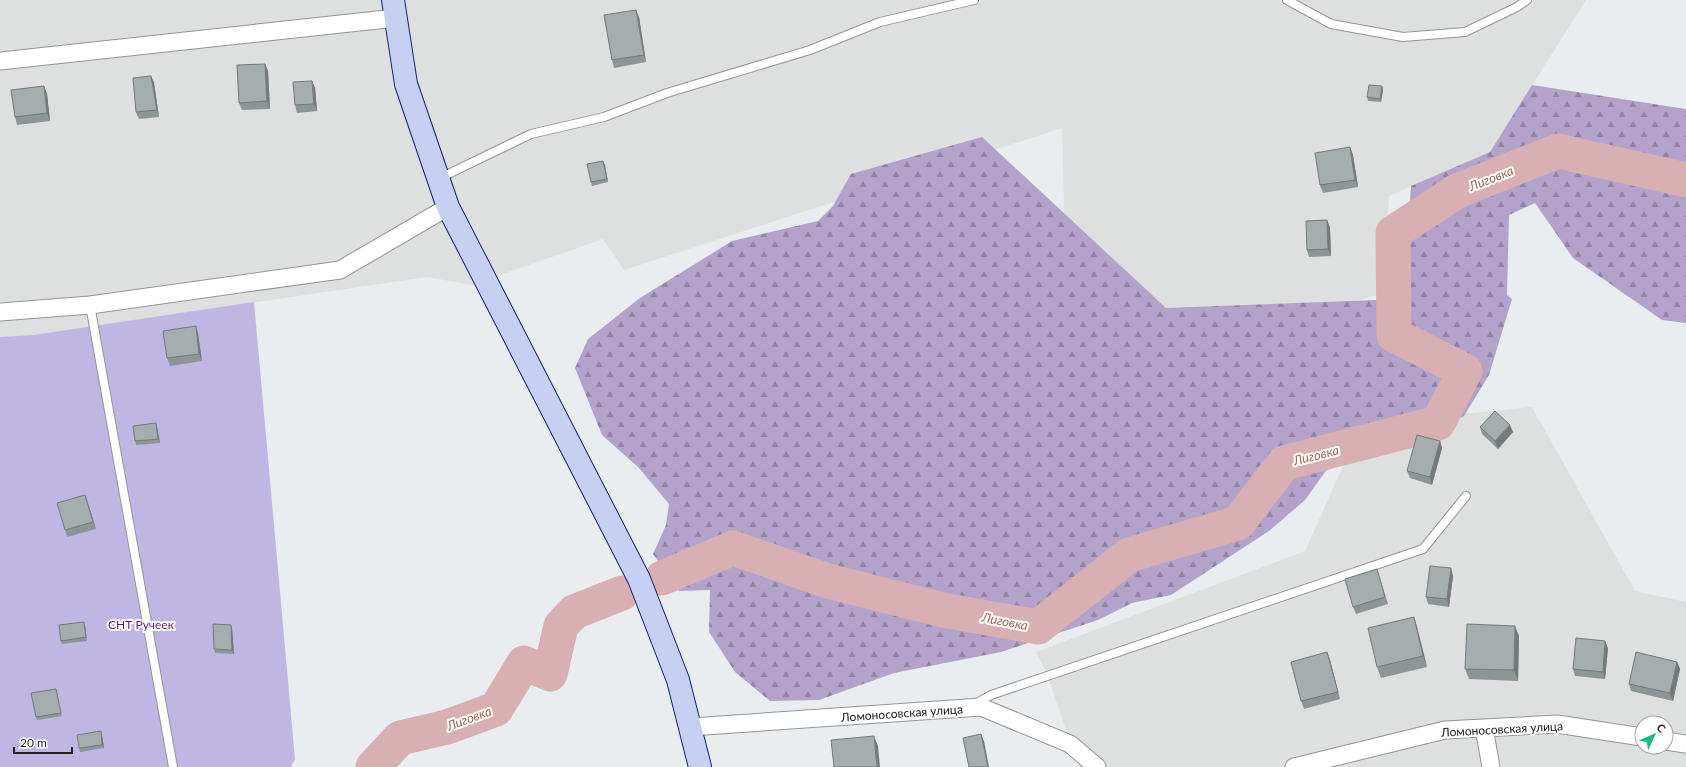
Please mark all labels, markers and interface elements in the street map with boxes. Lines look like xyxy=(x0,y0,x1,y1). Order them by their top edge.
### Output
water label: Лиговка xyxy=(1466,162,1516,194)
water label: Лиговка xyxy=(1291,442,1341,469)
water label: Лиговка xyxy=(980,609,1030,633)
park label: СНТ Ручеек xyxy=(108,617,175,632)
street label: Ломоносовская улица xyxy=(840,701,964,725)
water label: Лиговка xyxy=(444,702,494,734)
north arrow xyxy=(1634,715,1674,755)
street label: Ломоносовская улица xyxy=(1440,718,1563,740)
text: С xyxy=(1654,721,1669,735)
scale bar xyxy=(14,729,72,755)
text: 20 m xyxy=(20,735,47,750)

